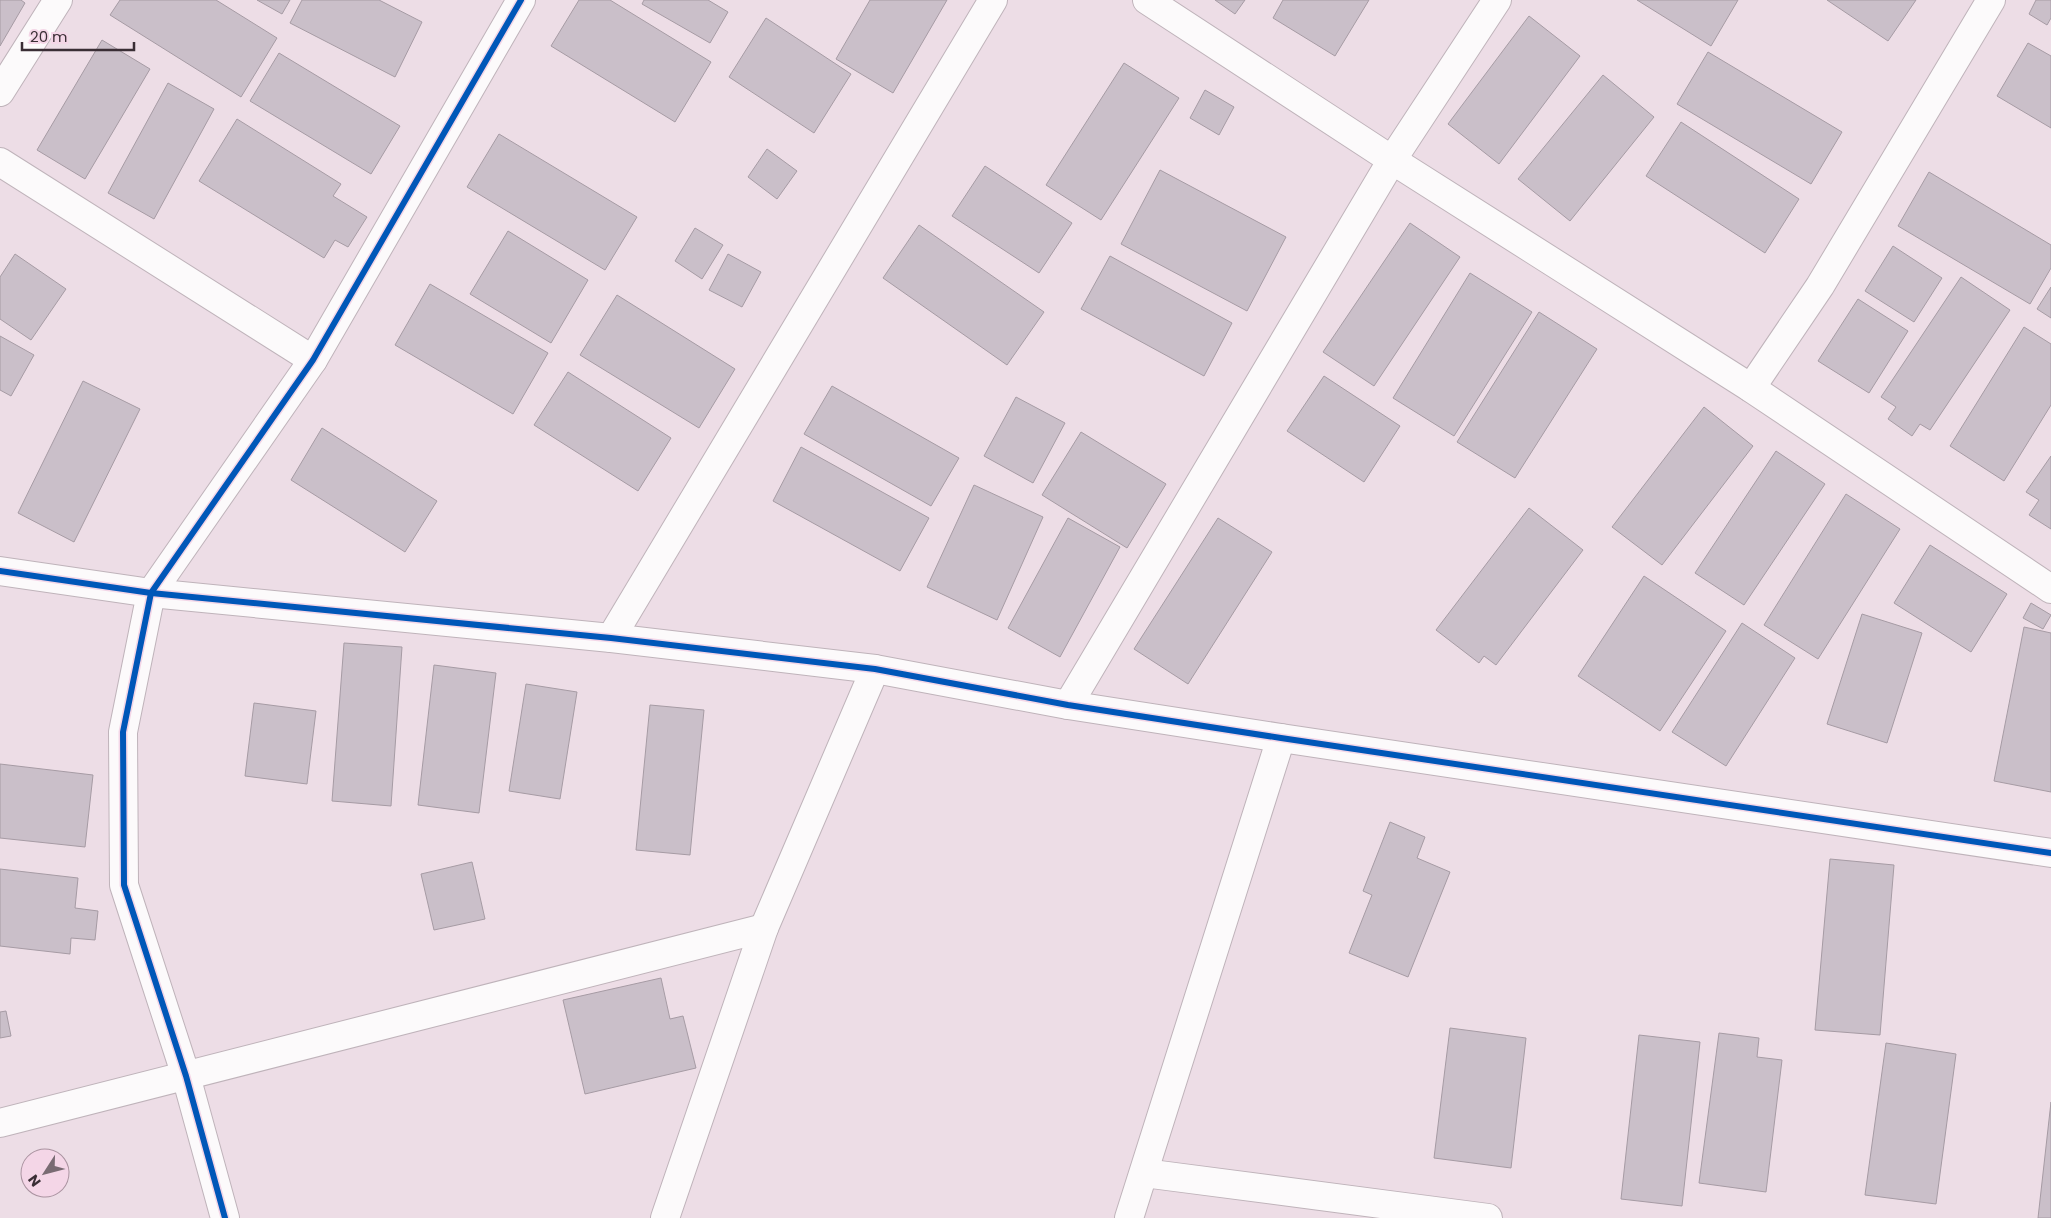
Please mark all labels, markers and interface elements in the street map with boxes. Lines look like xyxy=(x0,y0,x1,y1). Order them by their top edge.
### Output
scale bar xyxy=(22,20,135,52)
text: 20 m xyxy=(30,26,68,47)
north arrow xyxy=(20,1148,70,1198)
text: N xyxy=(23,1171,46,1191)

